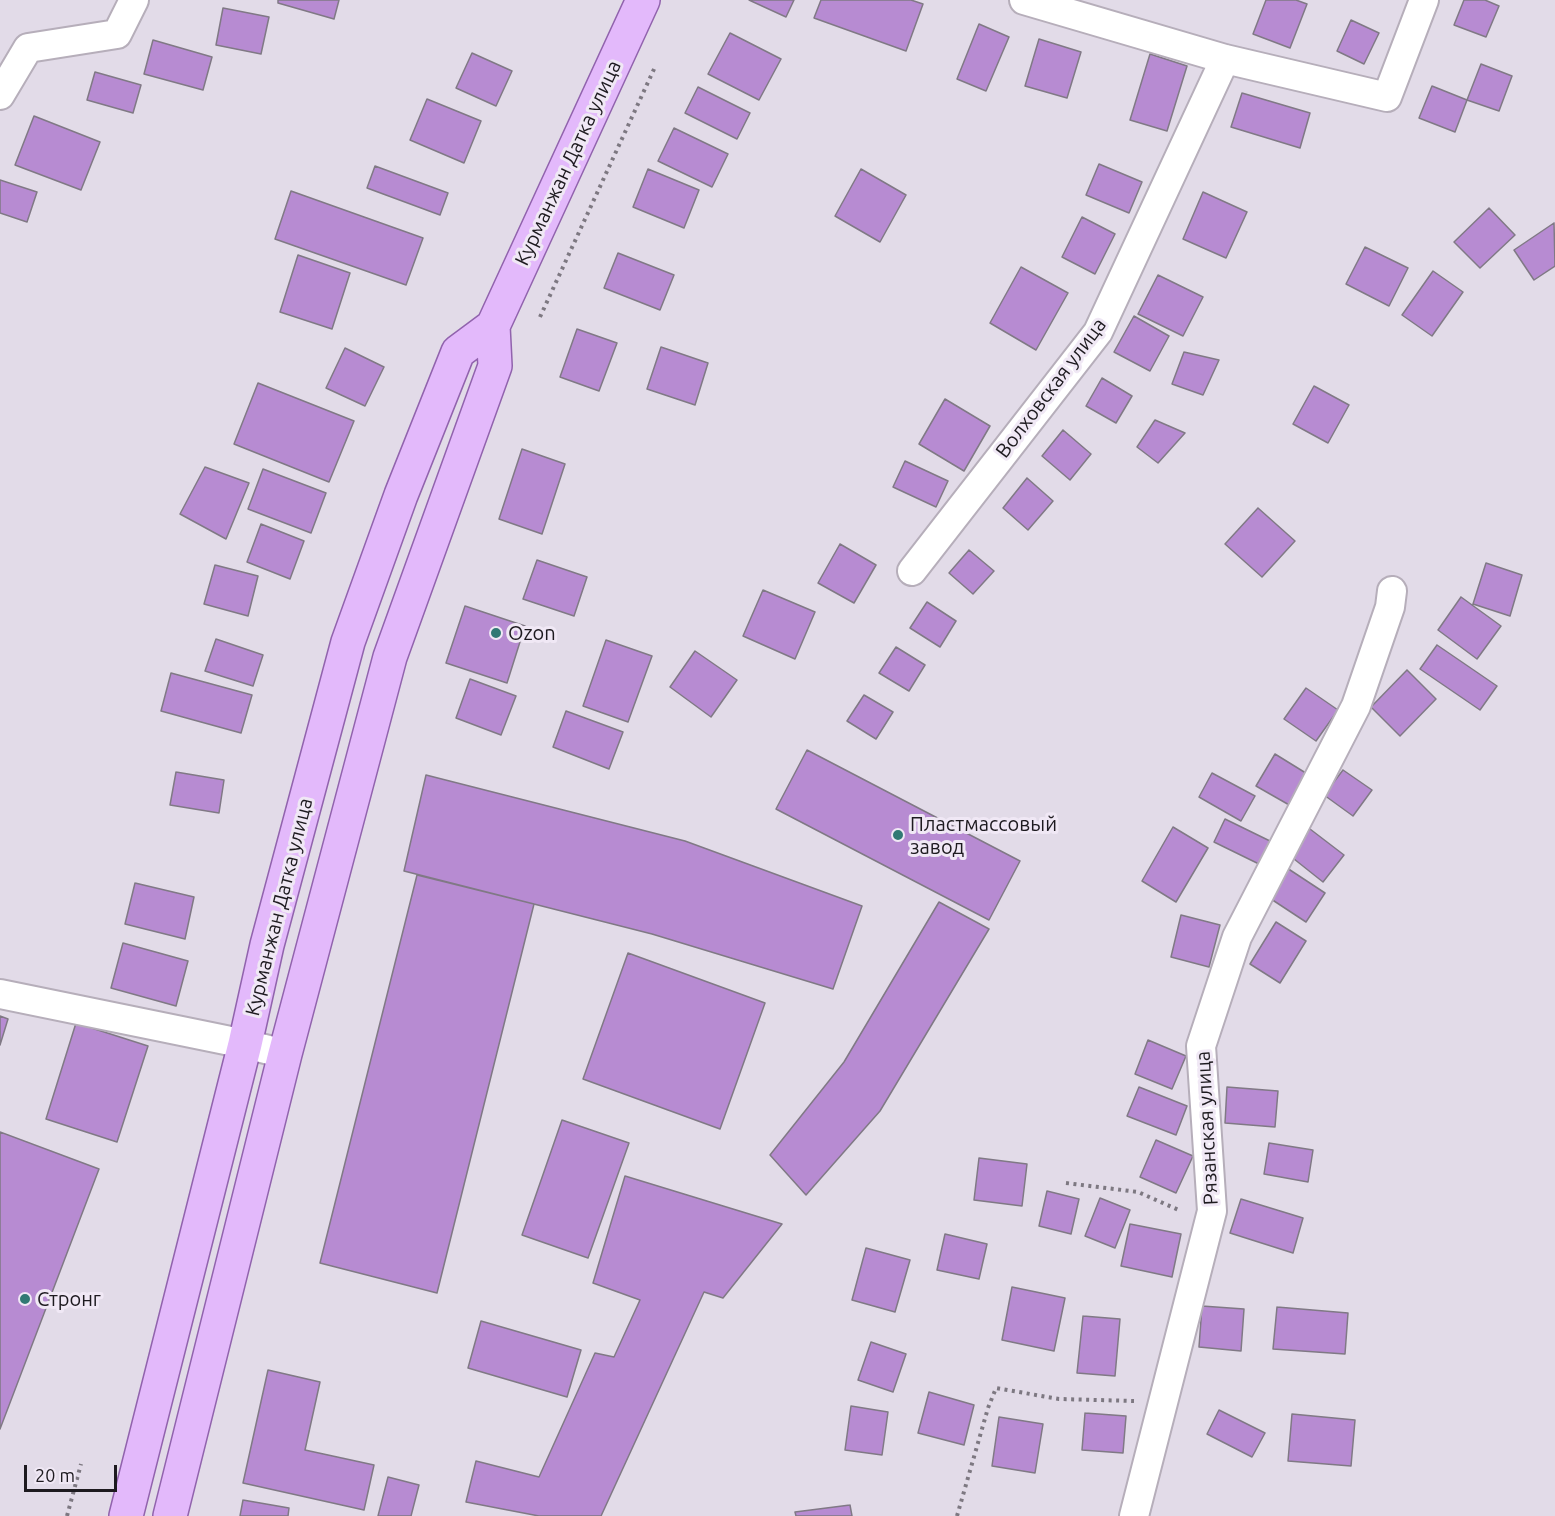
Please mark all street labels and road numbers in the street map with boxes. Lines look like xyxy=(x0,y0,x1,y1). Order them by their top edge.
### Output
street label: Курманжан Датка улица xyxy=(510,57,626,269)
street label: Волховская улица xyxy=(991,313,1111,463)
street label: Курманжан Датка улица xyxy=(240,796,318,1018)
street label: Рязанская улица xyxy=(1191,1050,1223,1206)

